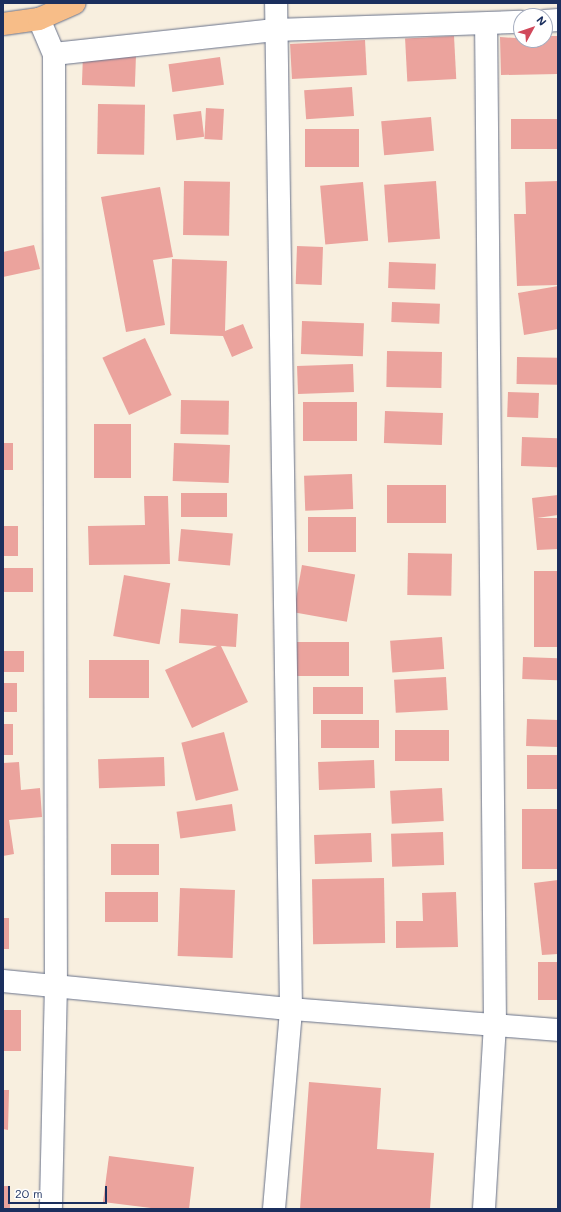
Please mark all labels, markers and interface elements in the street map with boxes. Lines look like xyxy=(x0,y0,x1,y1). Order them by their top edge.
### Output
north arrow xyxy=(513,8,553,48)
text: N xyxy=(533,13,550,29)
scale bar xyxy=(10,1178,109,1204)
text: 20 m xyxy=(15,1185,43,1201)

